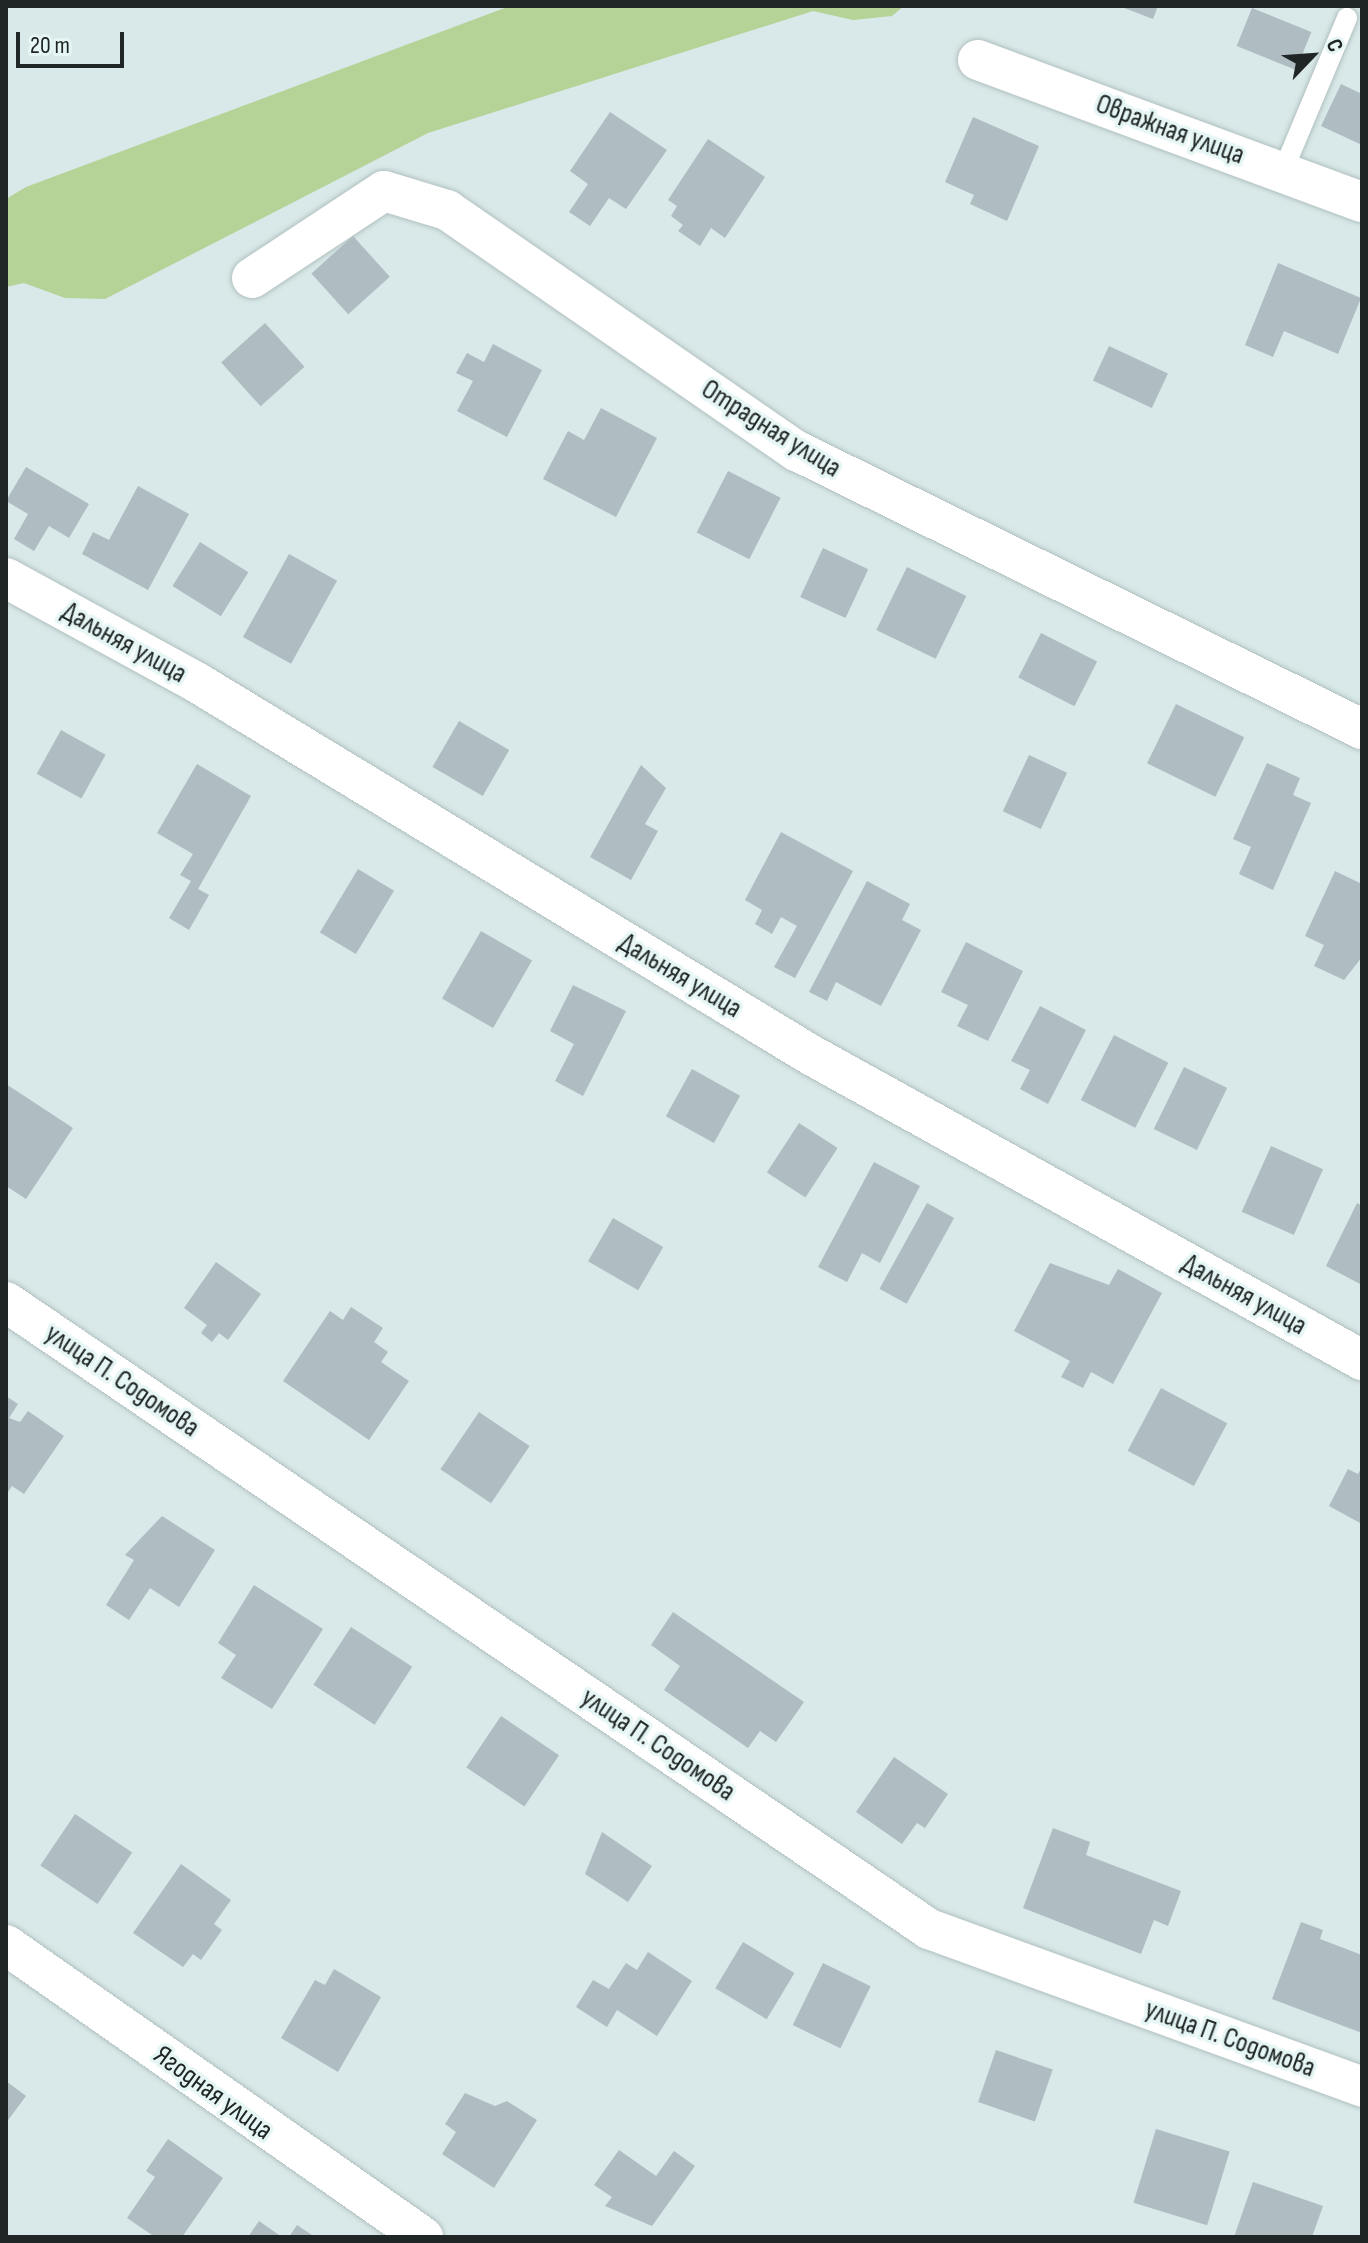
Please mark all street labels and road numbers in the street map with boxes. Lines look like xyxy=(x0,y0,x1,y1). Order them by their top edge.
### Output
street label: Овражная улица xyxy=(1091,88,1249,172)
street label: Отрадная улица xyxy=(695,373,847,485)
street label: Дальняя улица xyxy=(56,595,192,691)
street label: Дальняя улица xyxy=(612,926,748,1026)
street label: Дальняя улица xyxy=(1176,1247,1312,1343)
street label: улица П. Содомова xyxy=(38,1317,206,1445)
street label: улица П. Содомова xyxy=(574,1681,742,1809)
street label: улица П. Содомова xyxy=(1140,1993,1320,2085)
street label: Ягодная улица xyxy=(147,2039,279,2147)

